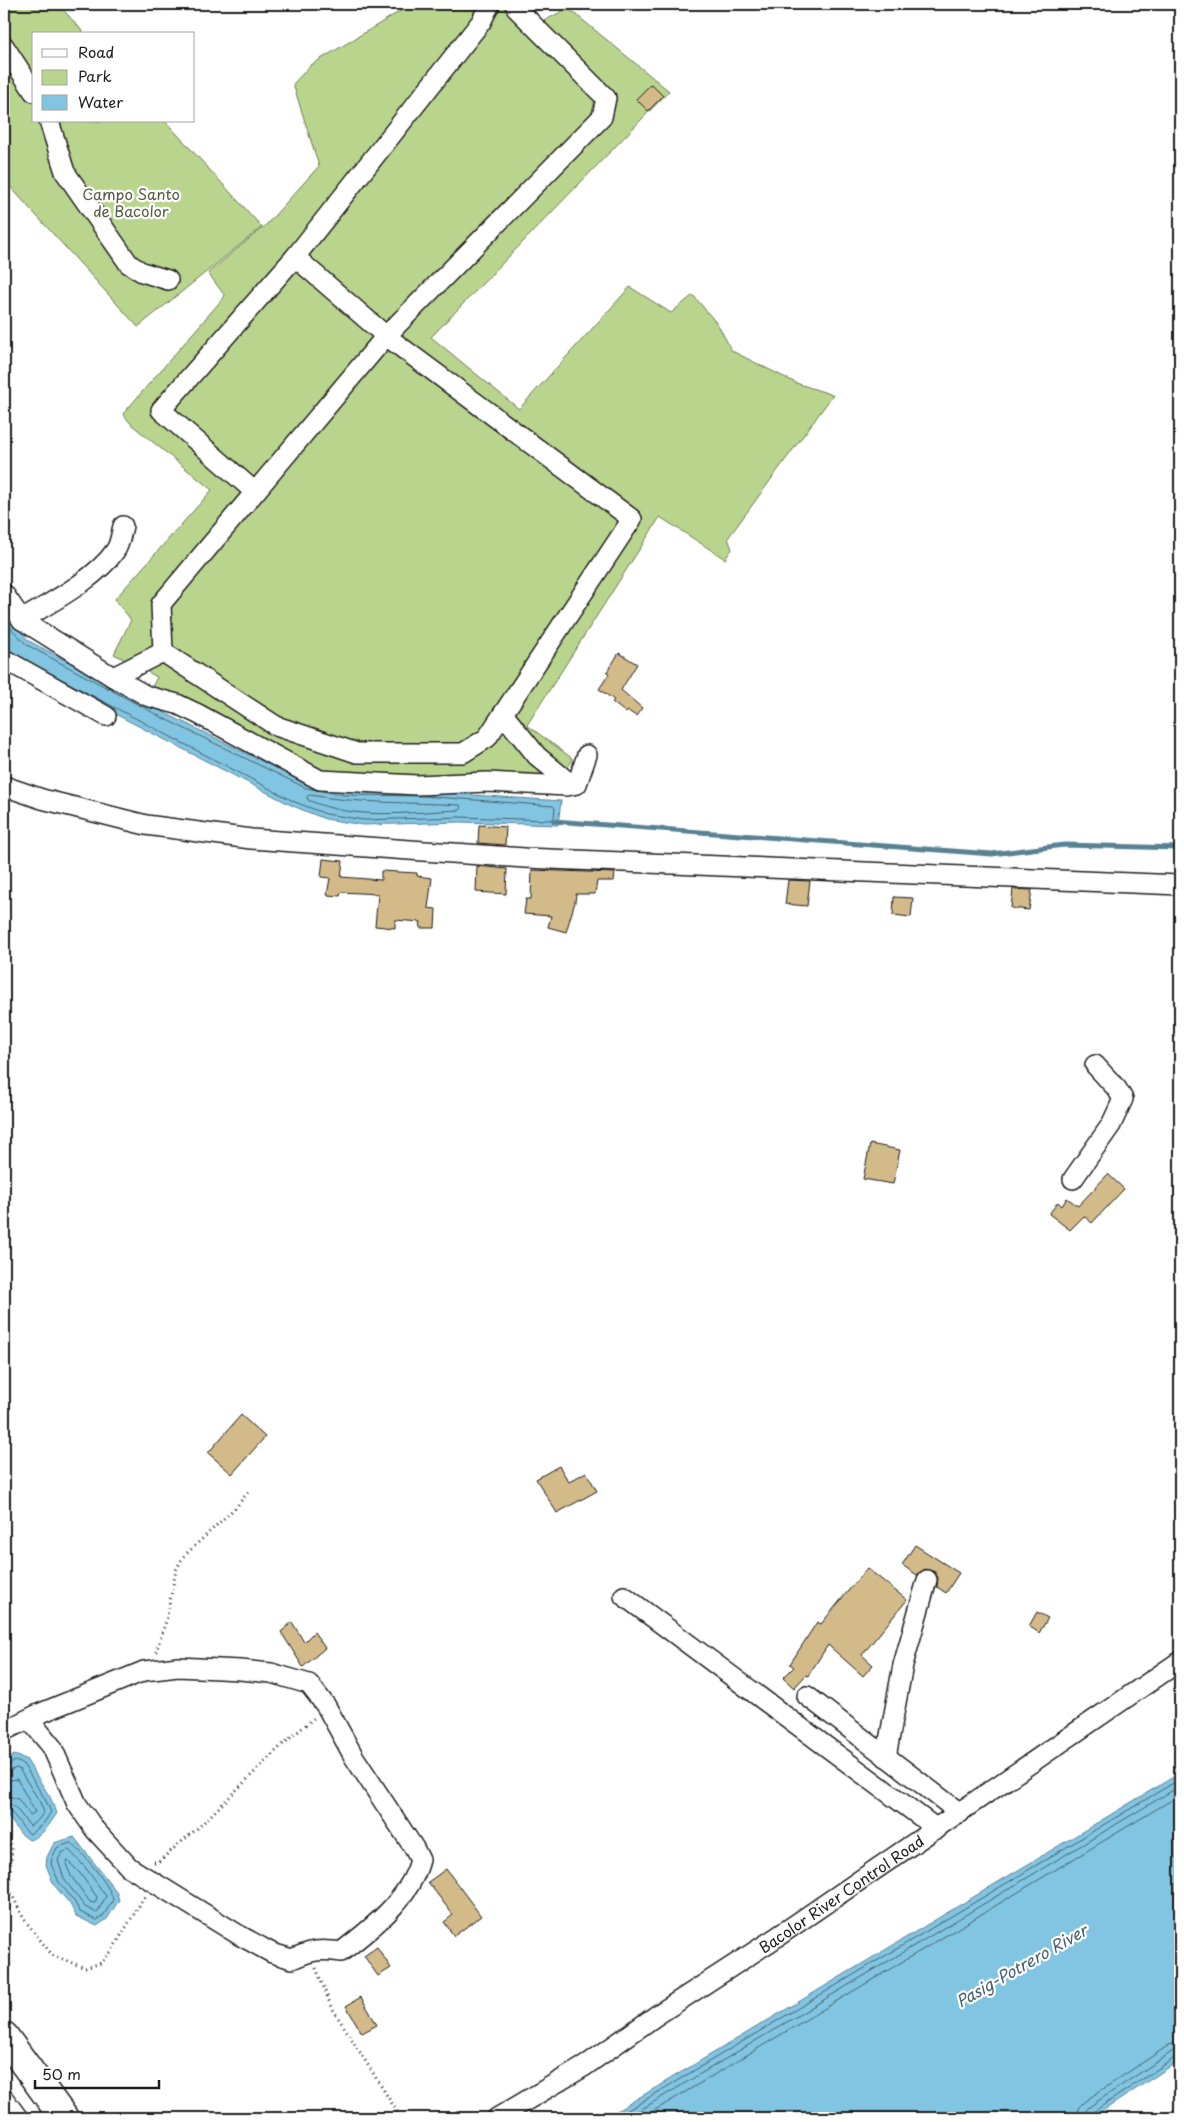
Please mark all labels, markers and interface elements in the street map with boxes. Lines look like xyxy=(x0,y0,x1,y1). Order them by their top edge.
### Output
legend xyxy=(32,32,195,122)
text: Road xyxy=(78,40,114,63)
text: Park xyxy=(78,64,112,87)
text: Water xyxy=(78,90,123,113)
park label: Campo Santo de Bacolor xyxy=(82,182,180,222)
street label: Bacolor River Control Road xyxy=(754,1828,928,1958)
water label: Pasig-Potrero River xyxy=(951,1916,1093,2012)
scale bar xyxy=(35,2057,159,2089)
text: 50 m xyxy=(42,2062,81,2085)

